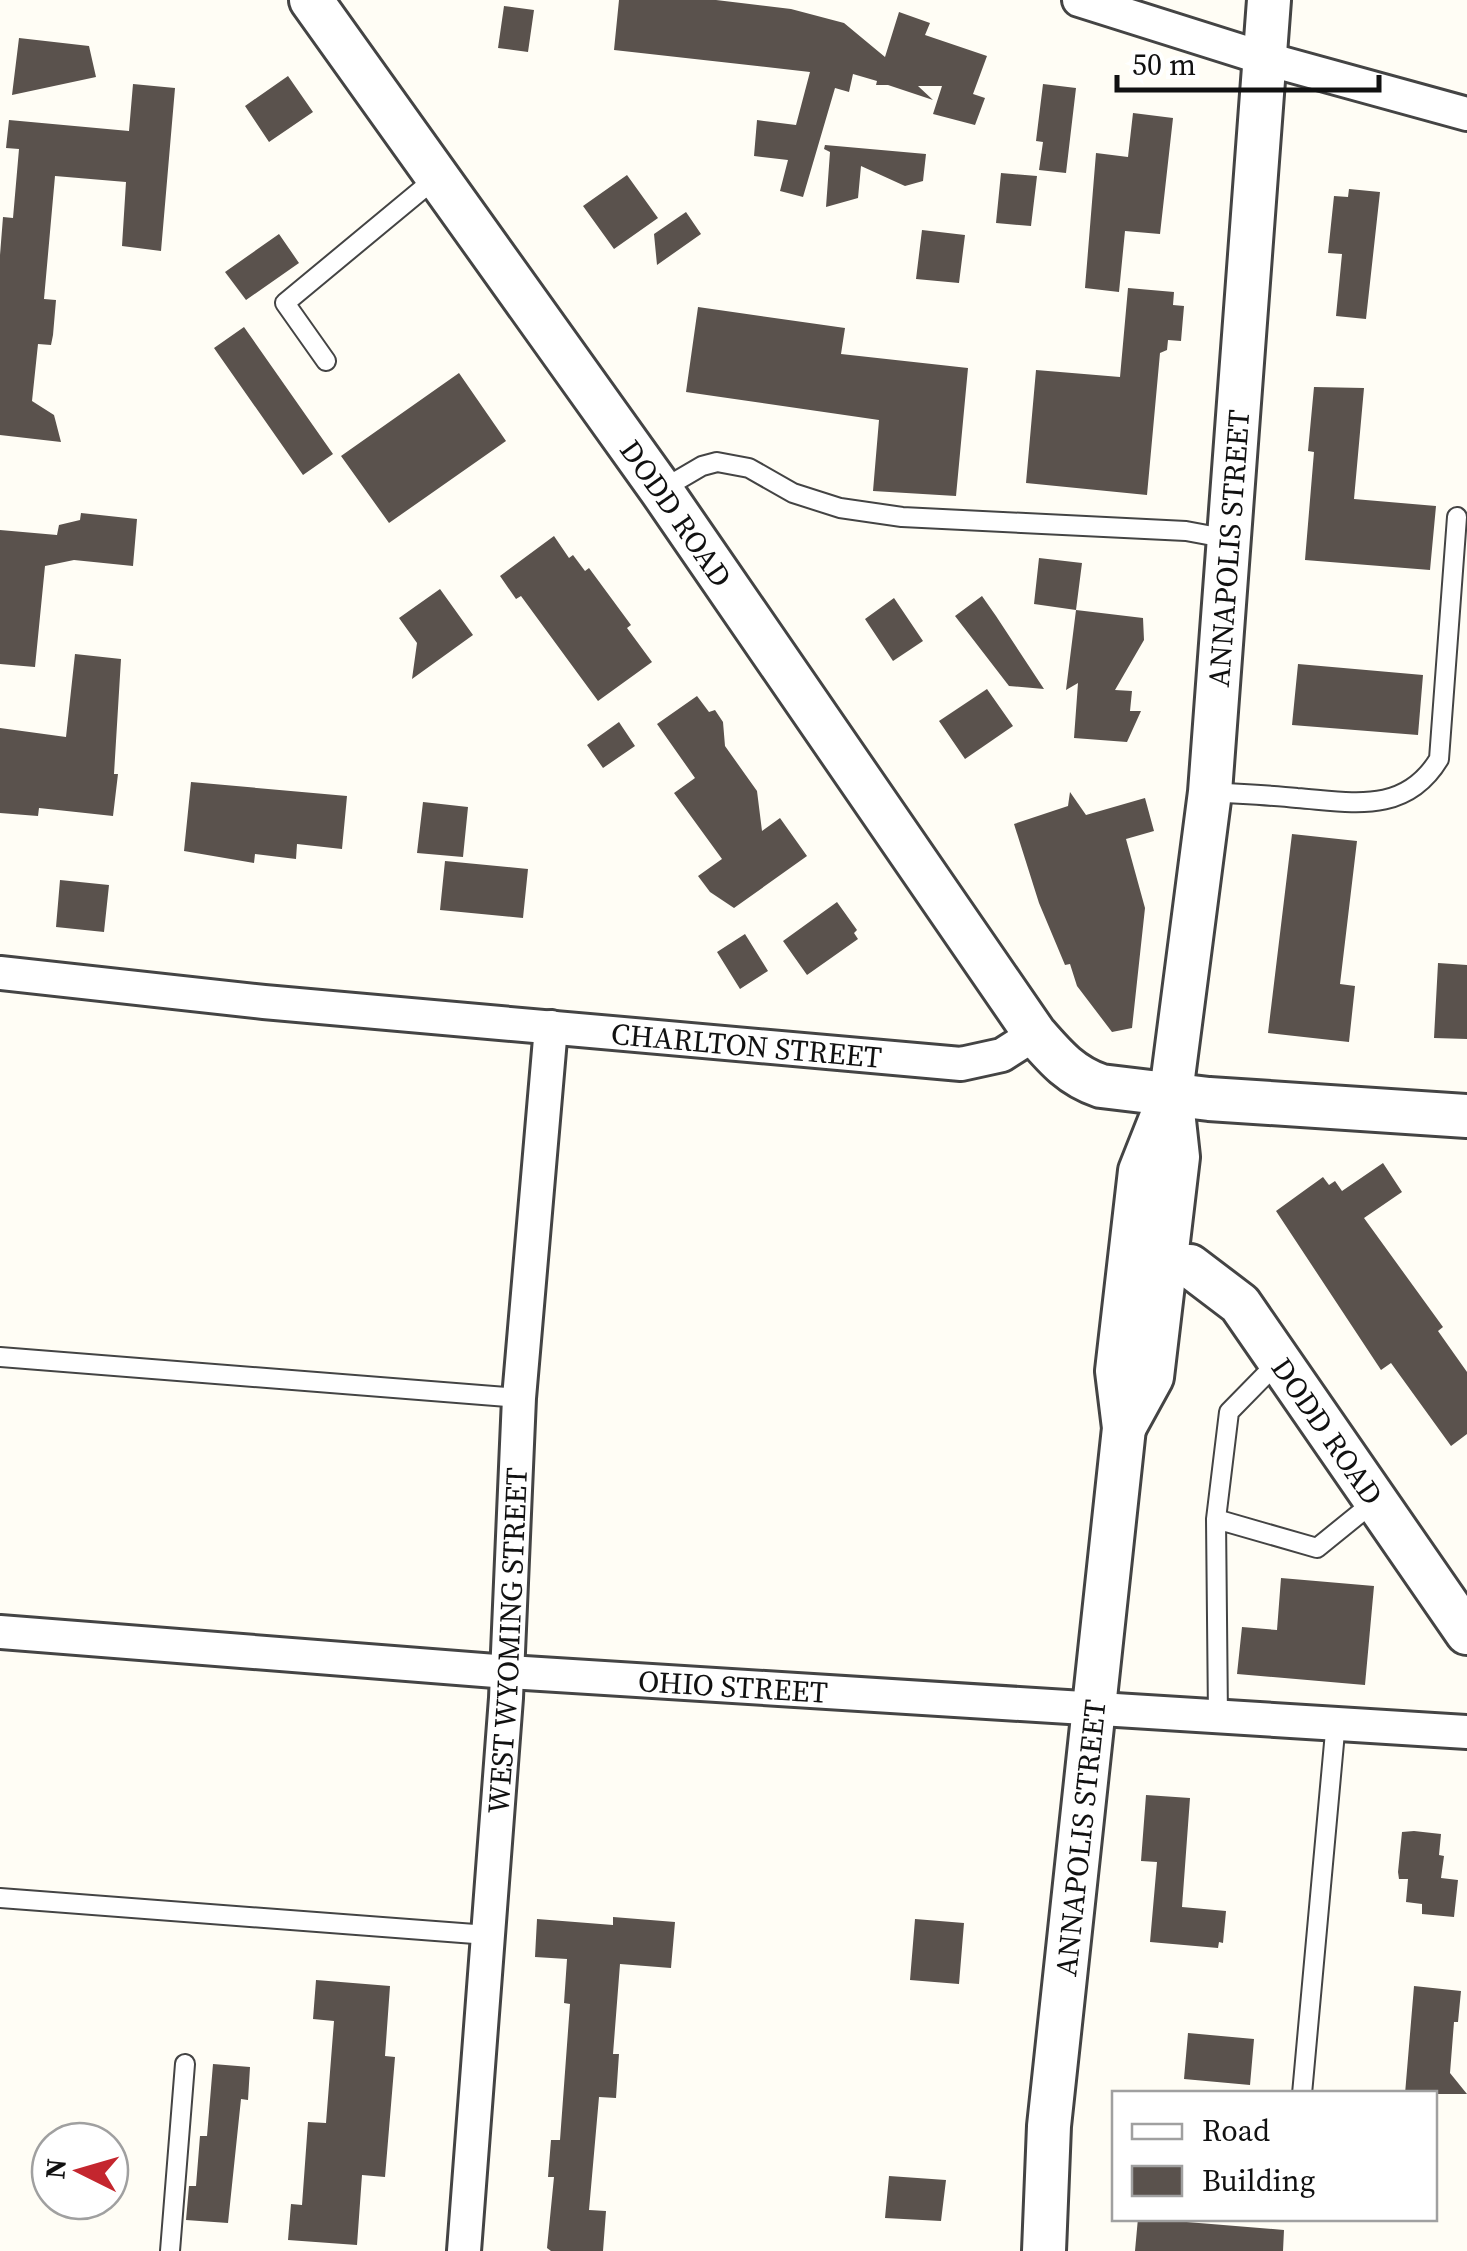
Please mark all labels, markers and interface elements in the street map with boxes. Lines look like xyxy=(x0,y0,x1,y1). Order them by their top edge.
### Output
scale bar xyxy=(1117,30,1380,92)
text: 50 m xyxy=(1132,44,1196,85)
street label: ANNAPOLIS STREET xyxy=(1197,408,1259,689)
street label: DODD ROAD xyxy=(611,431,742,595)
street label: CHARLTON STREET xyxy=(609,1012,884,1077)
street label: DODD ROAD xyxy=(1262,1349,1393,1513)
street label: WEST WYOMING STREET xyxy=(477,1466,536,1815)
street label: OHIO STREET xyxy=(637,1660,829,1712)
street label: ANNAPOLIS STREET xyxy=(1045,1697,1115,1978)
legend xyxy=(1112,2091,1437,2221)
text: Road xyxy=(1202,2110,1270,2151)
north arrow xyxy=(30,2121,130,2221)
text: N xyxy=(35,2157,75,2181)
text: Building xyxy=(1202,2160,1315,2201)

